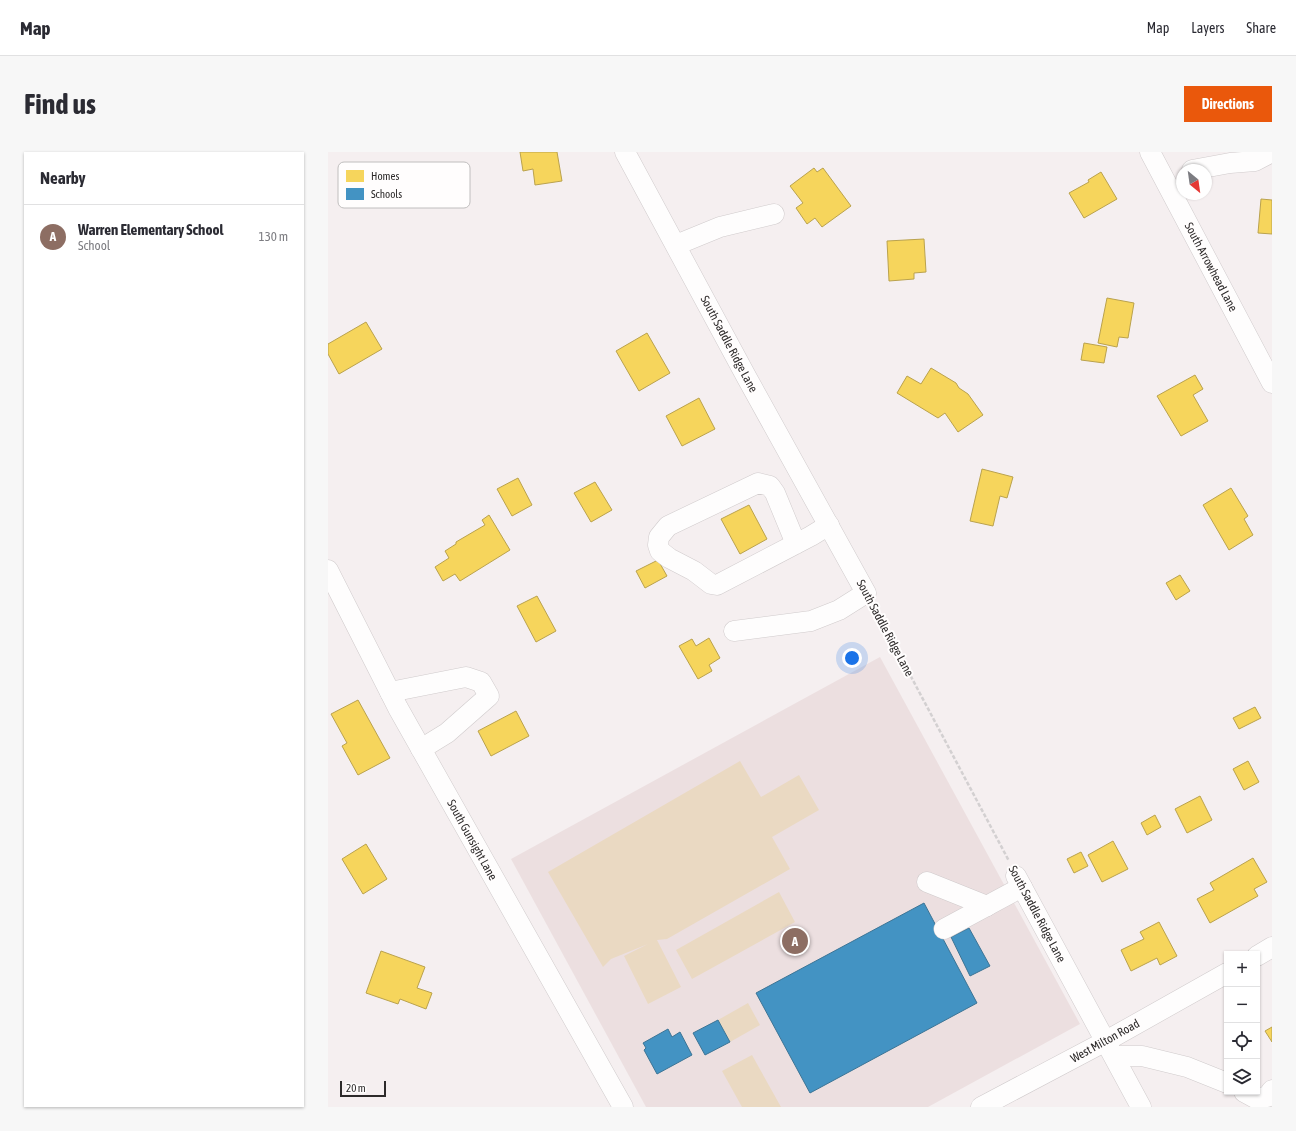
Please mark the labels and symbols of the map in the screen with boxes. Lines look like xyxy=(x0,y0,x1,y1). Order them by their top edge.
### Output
legend xyxy=(338,162,470,208)
north arrow xyxy=(1176,164,1212,200)
text: Homes xyxy=(371,170,399,182)
text: Schools xyxy=(371,188,402,200)
street label: South Arrowhead Lane xyxy=(1182,220,1240,314)
street label: South Saddle Ridge Lane xyxy=(698,293,760,395)
street label: South Saddle Ridge Lane xyxy=(854,577,916,679)
your location xyxy=(842,648,862,668)
street label: South Gunsight Lane xyxy=(444,797,500,883)
street label: South Saddle Ridge Lane xyxy=(1006,863,1068,965)
pin: A xyxy=(782,926,808,956)
street label: West Milton Road xyxy=(1068,1016,1142,1066)
scale bar xyxy=(340,1079,386,1098)

